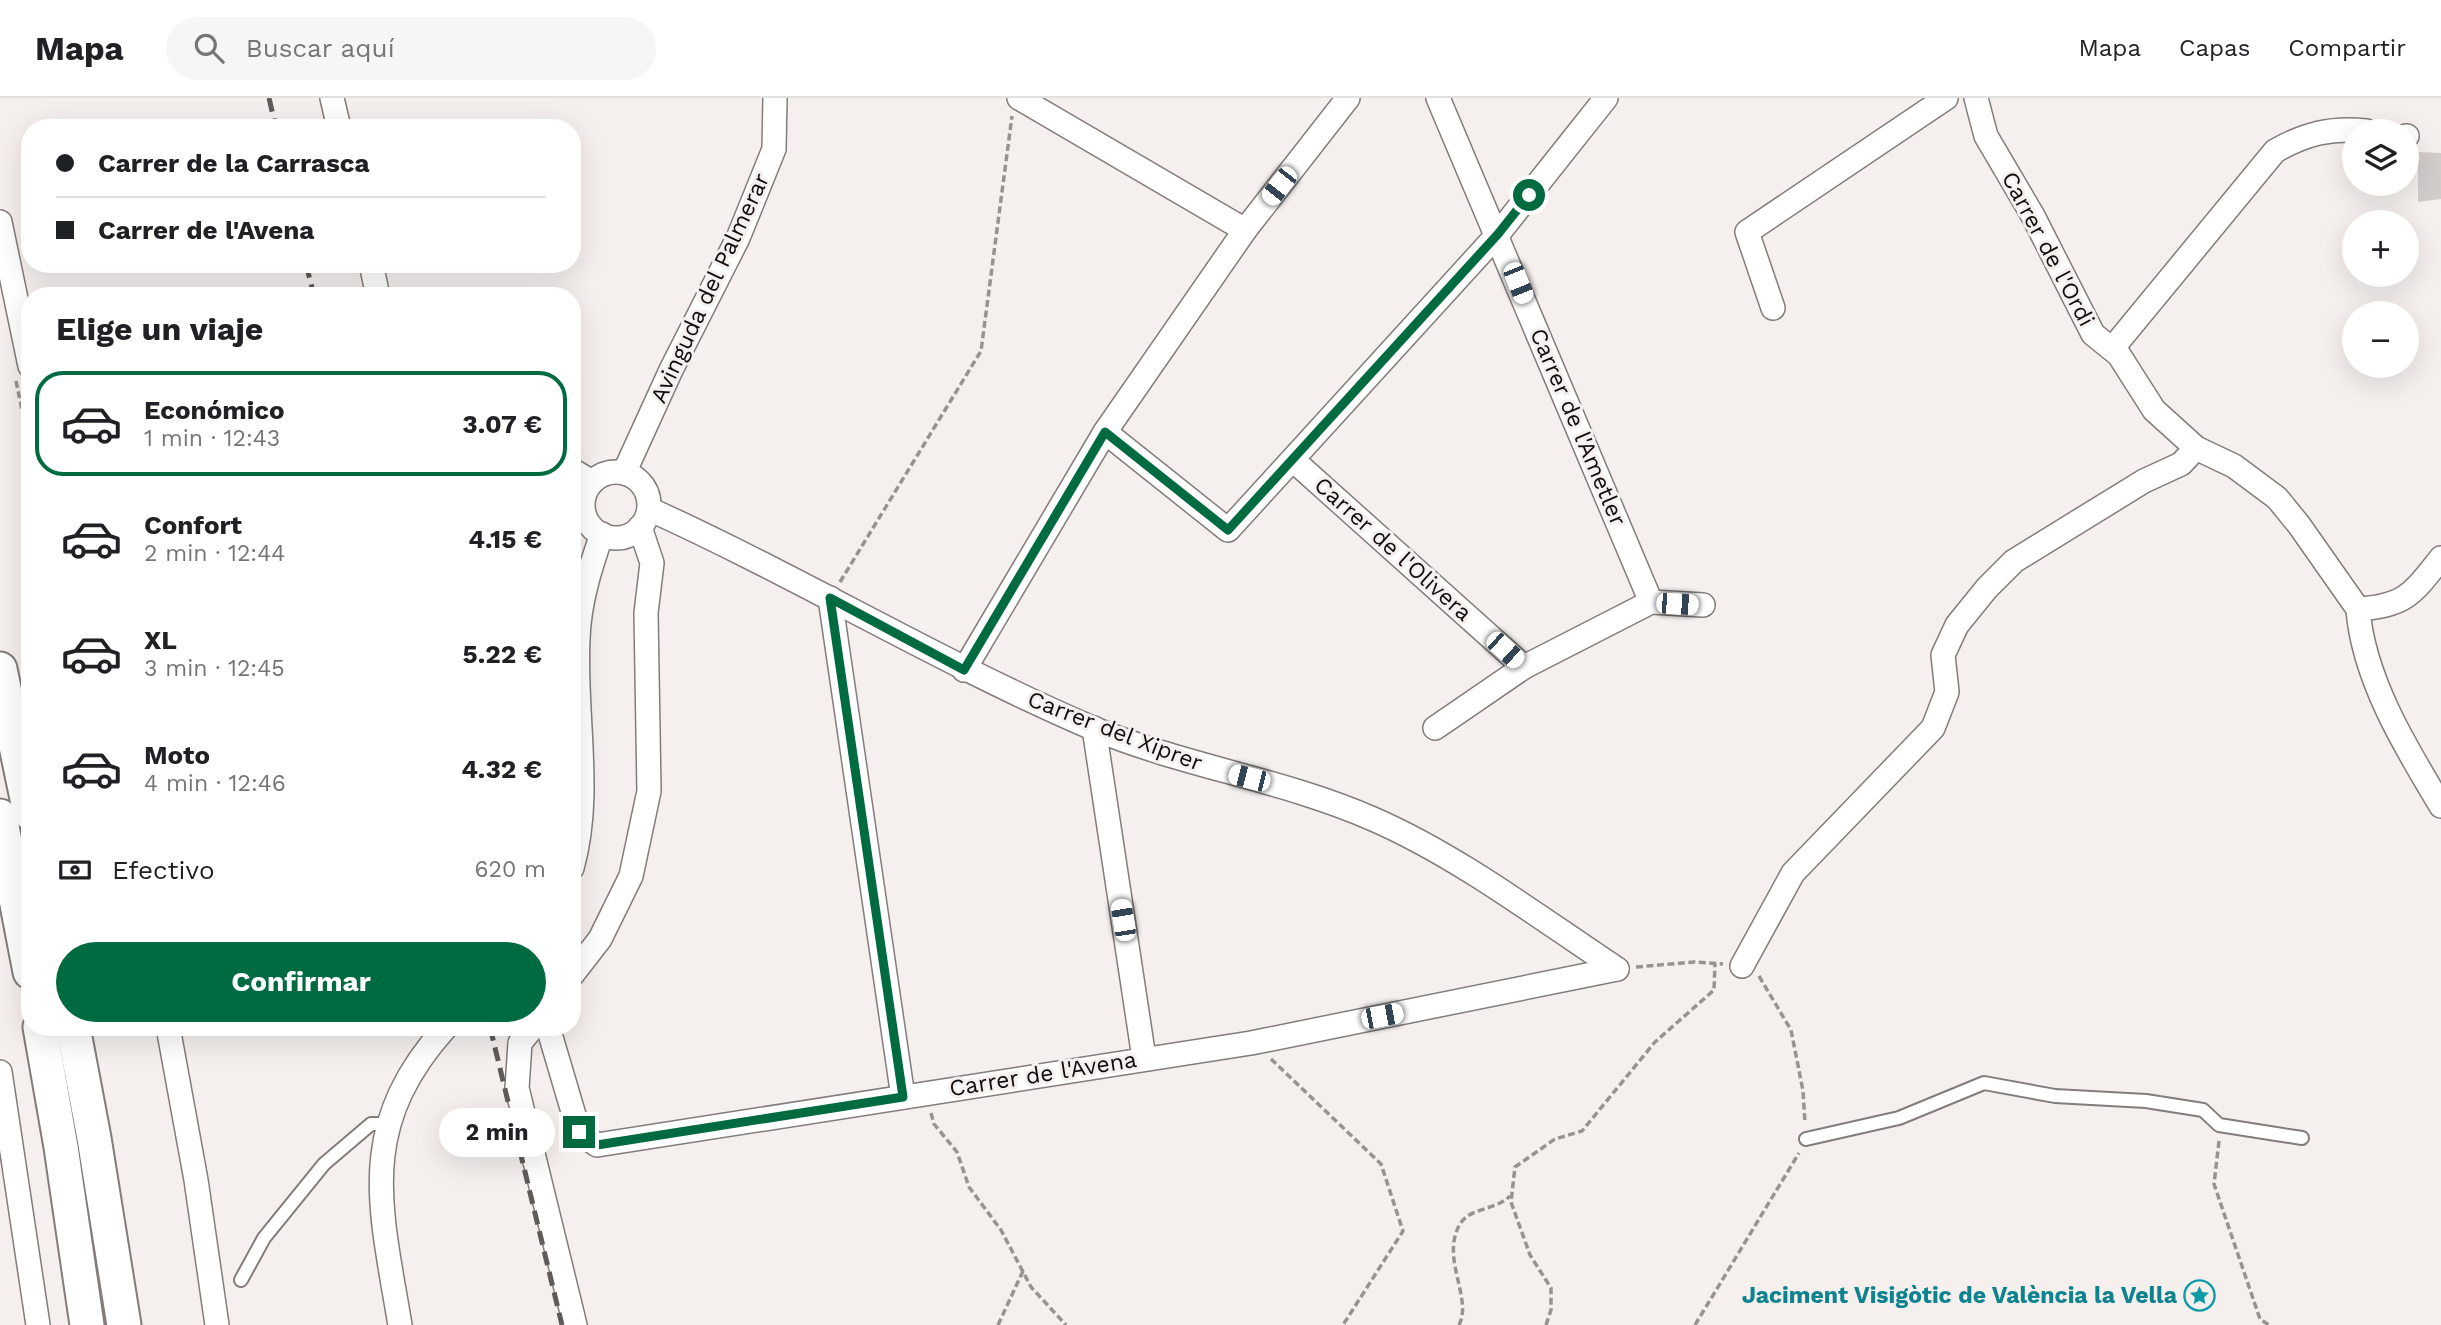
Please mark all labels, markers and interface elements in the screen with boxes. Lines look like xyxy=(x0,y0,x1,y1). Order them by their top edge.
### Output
search box xyxy=(166,17,656,80)
text: Mapa xyxy=(35,29,124,68)
icon: search xyxy=(190,29,228,67)
text: Buscar aquí xyxy=(246,33,395,63)
text: Mapa xyxy=(2078,34,2141,62)
text: Capas xyxy=(2179,34,2250,62)
text: Compartir xyxy=(2288,34,2406,62)
map controls xyxy=(2342,119,2419,378)
button: layers xyxy=(2342,119,2419,196)
text: Carrer de la Carrasca xyxy=(98,148,370,178)
car xyxy=(1258,163,1301,209)
street label: Carrer de l'Ordi xyxy=(1996,167,2100,331)
street label: Avinguda del Palmerar xyxy=(645,169,775,407)
route start xyxy=(1513,179,1545,211)
button: + xyxy=(2342,210,2419,287)
text: Carrer de l'Avena xyxy=(98,215,314,245)
car xyxy=(1501,260,1536,306)
button: − xyxy=(2342,301,2419,378)
text: Elige un viaje xyxy=(56,310,263,348)
street label: Carrer de l'Ametler xyxy=(1524,324,1632,530)
icon: car xyxy=(60,392,123,455)
text: Económico xyxy=(144,395,285,425)
text: 3.07 € xyxy=(462,409,542,439)
text: 1 min · 12:43 xyxy=(144,425,280,452)
street label: Carrer de l'Olivera xyxy=(1309,471,1477,627)
icon: car xyxy=(60,507,123,570)
text: Confort xyxy=(144,510,242,540)
text: 4.15 € xyxy=(468,524,542,554)
text: 2 min · 12:44 xyxy=(144,540,285,567)
car xyxy=(1656,592,1699,616)
icon: car xyxy=(60,622,123,685)
text: XL xyxy=(144,625,177,655)
car xyxy=(1483,628,1528,672)
text: 5.22 € xyxy=(463,639,542,669)
text: 3 min · 12:45 xyxy=(144,655,285,682)
street label: Carrer del Xiprer xyxy=(1024,685,1206,777)
icon: car xyxy=(60,737,123,800)
text: Moto xyxy=(144,740,210,770)
text: 4.32 € xyxy=(461,754,542,784)
car xyxy=(1227,763,1272,793)
text: 4 min · 12:46 xyxy=(144,770,286,797)
icon: cash xyxy=(56,851,94,889)
text: Efectivo xyxy=(112,855,215,885)
text: 620 m xyxy=(475,856,546,883)
car xyxy=(1110,898,1137,942)
button: Confirmar xyxy=(56,942,546,1022)
car xyxy=(1360,1002,1405,1030)
street label: Carrer de l'Avena xyxy=(947,1046,1139,1102)
callout: 2 min xyxy=(439,1108,554,1156)
route end xyxy=(563,1116,595,1148)
text: 2 min xyxy=(466,1119,528,1146)
place icon: Jaciment Visigòtic de València la Vella xyxy=(2183,1278,2217,1312)
place label: Jaciment Visigòtic de València la Vella xyxy=(1742,1282,2178,1309)

